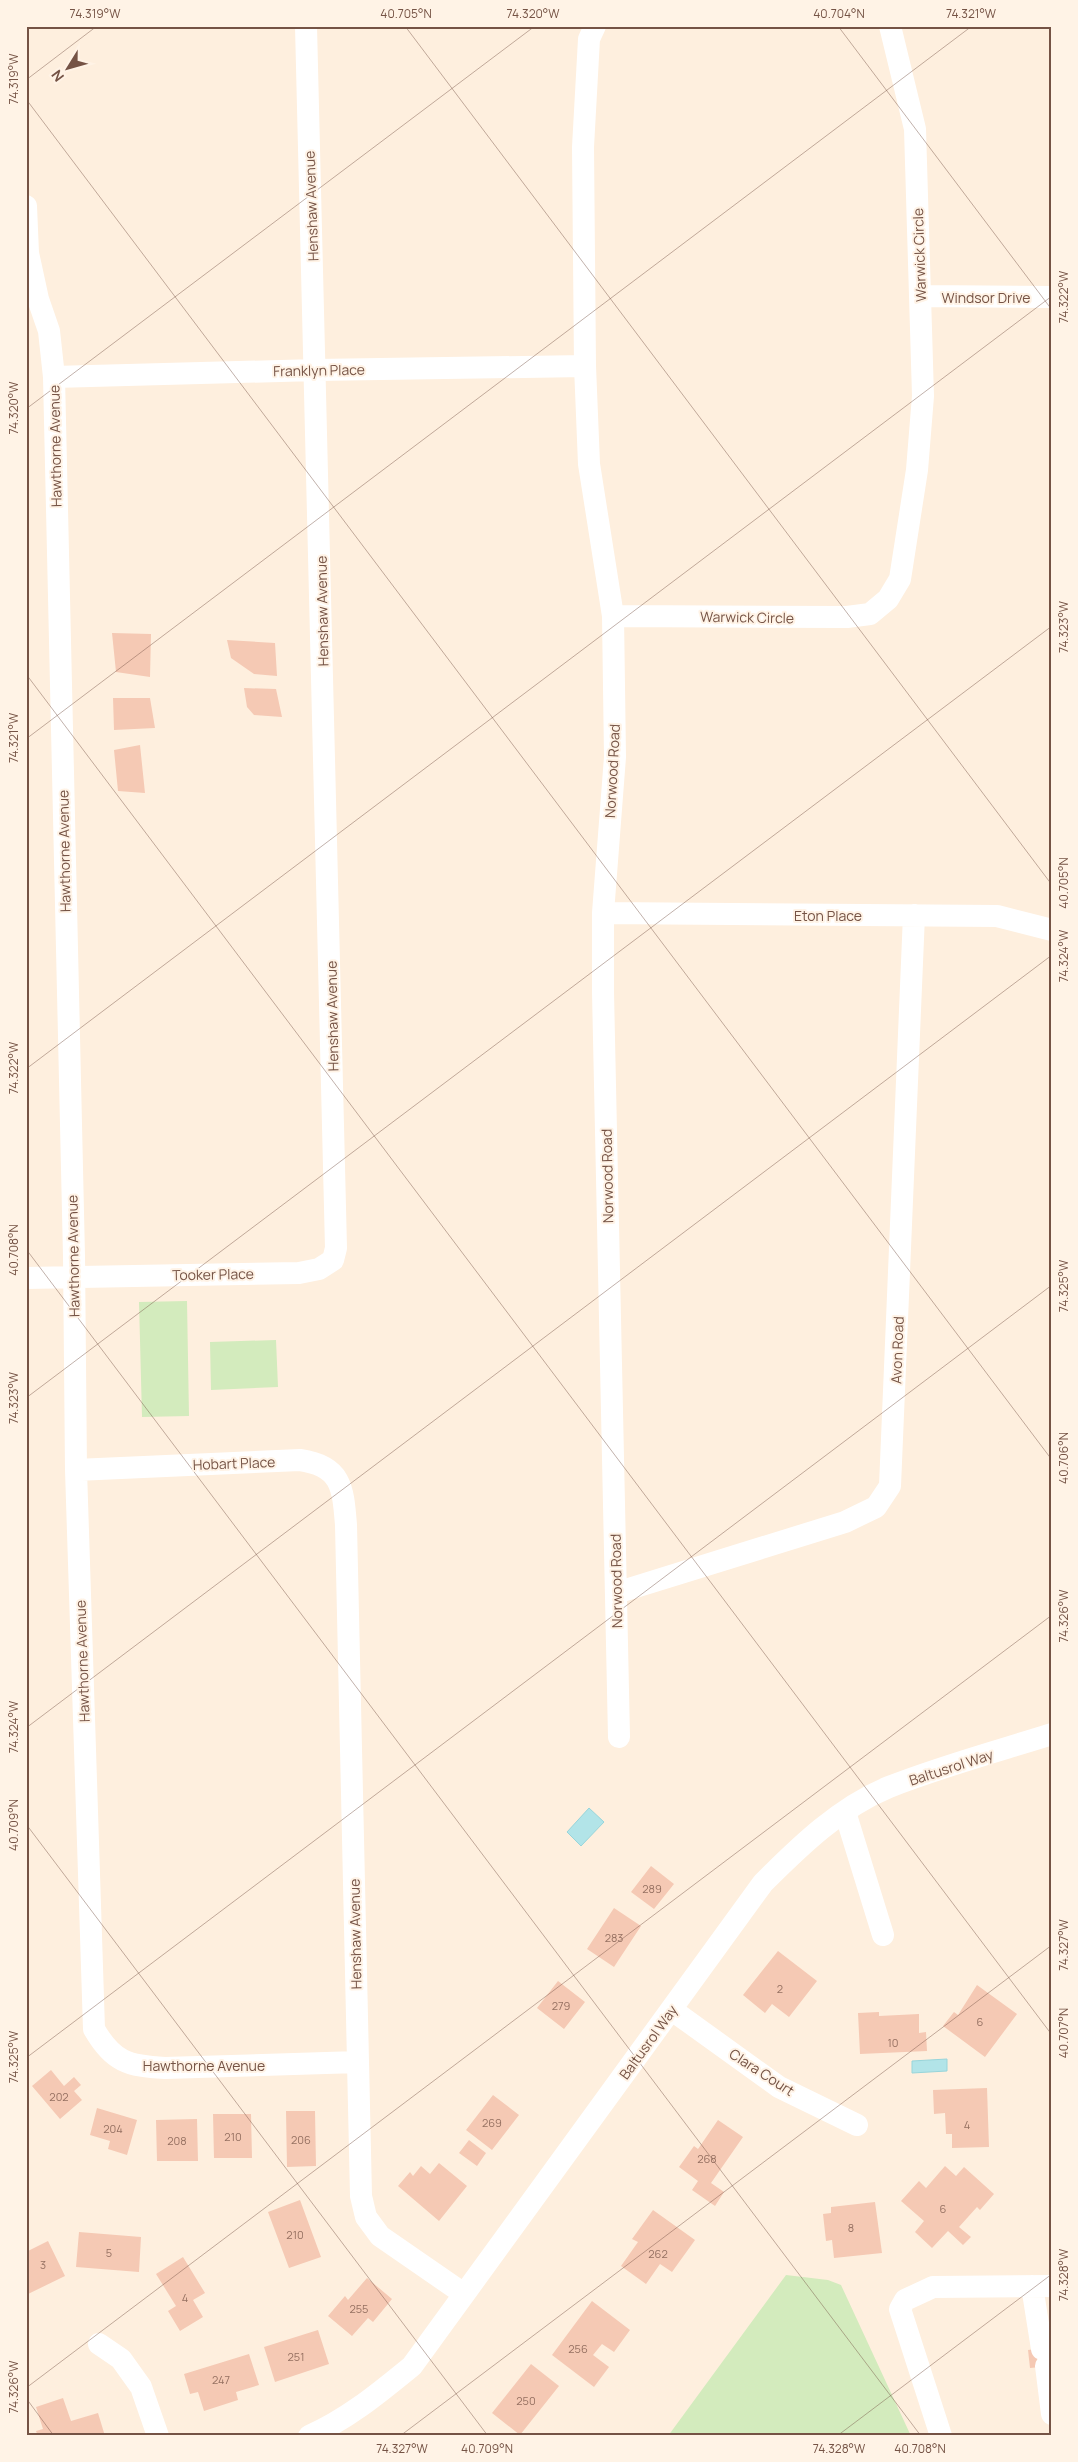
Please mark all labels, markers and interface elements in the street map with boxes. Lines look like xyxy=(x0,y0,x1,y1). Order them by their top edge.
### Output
text: 74.319°W xyxy=(70,5,121,22)
text: 40.705°N xyxy=(380,5,432,22)
text: 74.320°W xyxy=(507,5,560,22)
text: 40.704°N xyxy=(813,5,865,22)
text: 74.321°W xyxy=(946,5,997,22)
north arrow xyxy=(42,42,92,92)
text: 74.319°W xyxy=(5,53,22,104)
text: N xyxy=(47,66,68,86)
street label: Henshaw Avenue xyxy=(300,150,322,262)
street label: Warwick Circle xyxy=(908,208,930,302)
text: 74.322°W xyxy=(1055,270,1072,323)
street label: Windsor Drive xyxy=(942,288,1030,307)
street label: Franklyn Place xyxy=(273,360,365,380)
text: 74.320°W xyxy=(5,381,22,434)
street label: Hawthorne Avenue xyxy=(44,385,66,507)
street label: Henshaw Avenue xyxy=(312,556,332,666)
text: 74.323°W xyxy=(1055,600,1072,653)
street label: Warwick Circle xyxy=(700,607,794,627)
text: 74.321°W xyxy=(5,712,22,763)
street label: Norwood Road xyxy=(600,723,624,819)
street label: Hawthorne Avenue xyxy=(53,790,75,912)
text: 40.705°N xyxy=(1055,857,1072,909)
street label: Eton Place xyxy=(794,906,862,925)
text: 74.324°W xyxy=(1055,929,1072,982)
street label: Henshaw Avenue xyxy=(322,961,342,1071)
text: 74.322°W xyxy=(5,1041,22,1094)
street label: Norwood Road xyxy=(597,1129,617,1223)
street label: Hawthorne Avenue xyxy=(62,1195,84,1317)
text: 40.708°N xyxy=(5,1224,22,1276)
text: 74.325°W xyxy=(1055,1259,1072,1312)
street label: Tooker Place xyxy=(172,1264,254,1284)
street label: Avon Road xyxy=(886,1316,908,1384)
text: 74.323°W xyxy=(5,1371,22,1424)
text: 40.706°N xyxy=(1055,1432,1072,1484)
street label: Hobart Place xyxy=(192,1452,276,1474)
street label: Norwood Road xyxy=(606,1534,626,1628)
text: 74.326°W xyxy=(1055,1589,1072,1642)
street label: Hawthorne Avenue xyxy=(70,1600,94,1722)
text: 74.324°W xyxy=(5,1700,22,1753)
street label: Baltusrol Way xyxy=(907,1744,996,1790)
text: 40.709°N xyxy=(5,1799,22,1851)
street label: Henshaw Avenue xyxy=(345,1879,365,1989)
house number: 289 xyxy=(642,1881,662,1896)
text: 74.327°W xyxy=(1055,1918,1072,1971)
house number: 283 xyxy=(605,1930,623,1945)
house number: 2 xyxy=(777,1981,783,1996)
house number: 279 xyxy=(552,1998,570,2013)
street label: Baltusrol Way xyxy=(615,2001,682,2083)
text: 40.707°N xyxy=(1055,2008,1072,2058)
house number: 6 xyxy=(977,2014,984,2029)
text: 74.325°W xyxy=(5,2030,22,2083)
house number: 10 xyxy=(887,2035,899,2050)
street label: Clara Court xyxy=(726,2044,798,2100)
street label: Hawthorne Avenue xyxy=(143,2056,265,2075)
house number: 202 xyxy=(49,2089,69,2104)
house number: 269 xyxy=(482,2115,502,2130)
house number: 4 xyxy=(964,2117,970,2132)
house number: 204 xyxy=(103,2121,123,2136)
house number: 210 xyxy=(224,2129,242,2144)
house number: 206 xyxy=(291,2132,311,2147)
house number: 208 xyxy=(167,2133,187,2148)
house number: 268 xyxy=(697,2151,717,2166)
house number: 6 xyxy=(940,2201,947,2216)
house number: 8 xyxy=(848,2220,854,2235)
house number: 210 xyxy=(286,2227,304,2242)
house number: 5 xyxy=(106,2245,112,2260)
house number: 262 xyxy=(648,2246,668,2261)
text: 74.328°W xyxy=(1055,2248,1072,2301)
house number: 3 xyxy=(40,2257,46,2272)
house number: 4 xyxy=(182,2290,188,2305)
house number: 255 xyxy=(350,2301,368,2316)
house number: 256 xyxy=(568,2341,588,2356)
house number: 251 xyxy=(288,2349,304,2364)
text: 74.326°W xyxy=(5,2360,22,2413)
house number: 247 xyxy=(212,2372,230,2387)
house number: 250 xyxy=(516,2393,536,2408)
text: 74.327°W xyxy=(376,2440,429,2457)
text: 40.709°N xyxy=(461,2440,513,2457)
text: 74.328°W xyxy=(813,2440,866,2457)
text: 40.708°N xyxy=(894,2440,946,2457)

